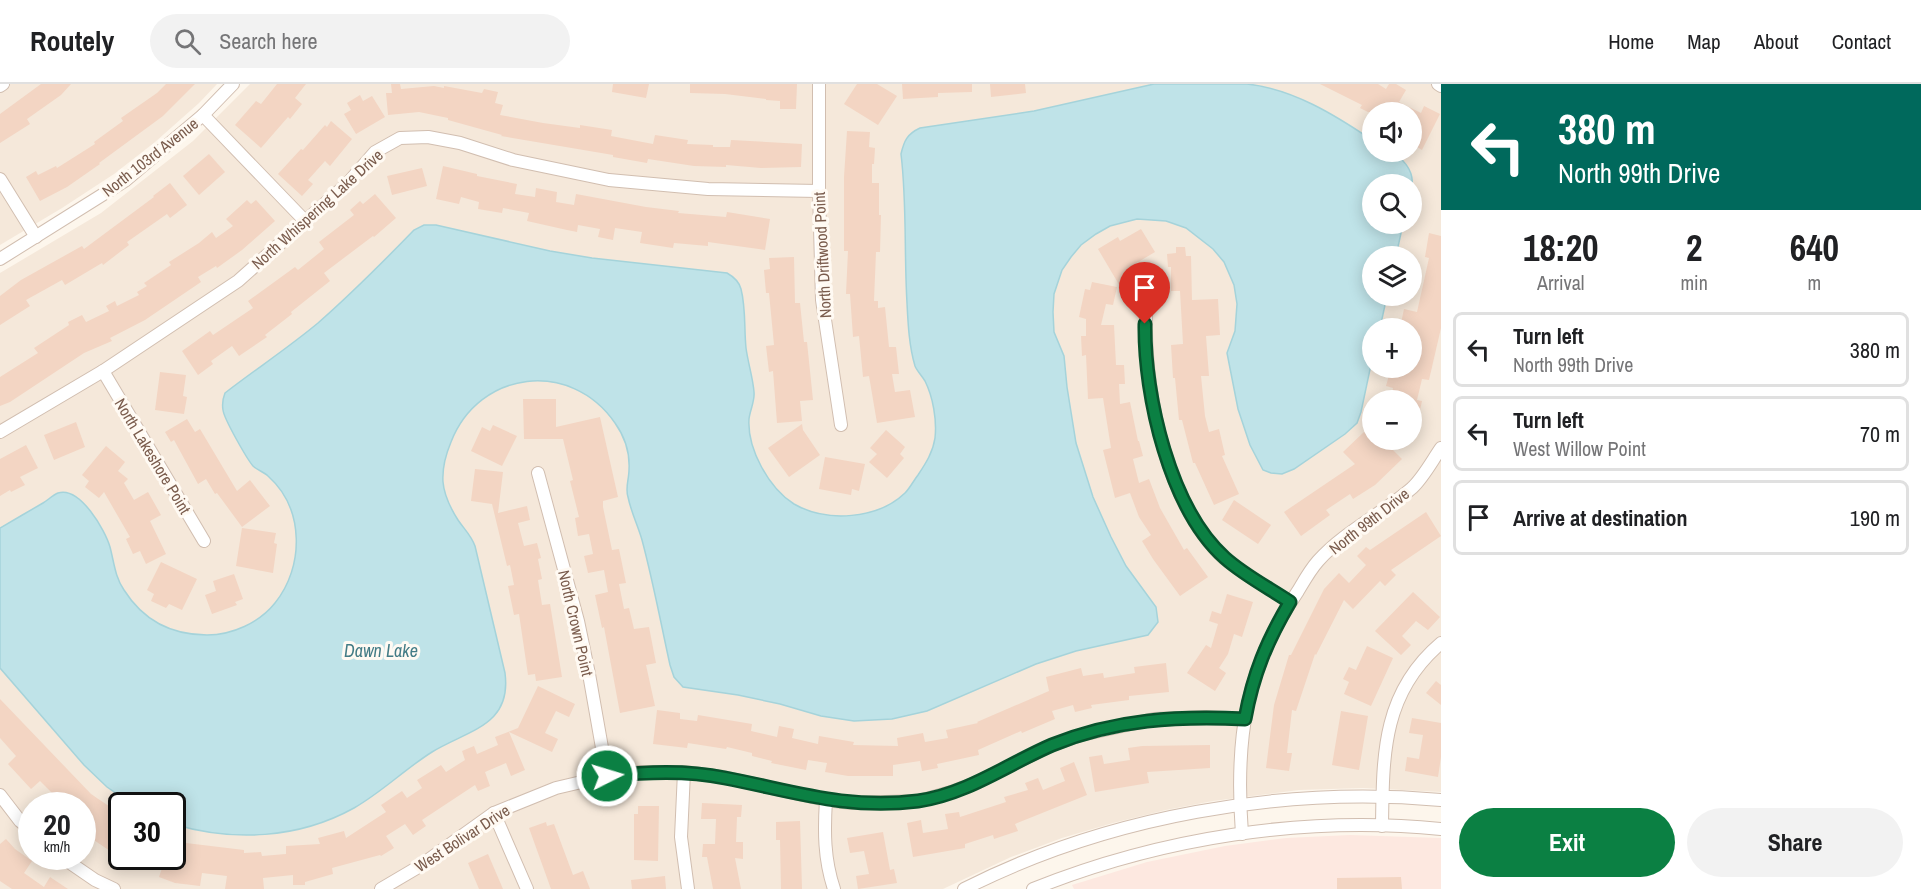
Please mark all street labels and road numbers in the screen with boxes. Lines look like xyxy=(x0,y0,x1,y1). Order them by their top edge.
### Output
street label: North 103rd Avenue xyxy=(97,112,203,202)
street label: North Whispering Lake Drive xyxy=(247,144,387,274)
street label: North Driftwood Point xyxy=(808,191,836,319)
street label: North Lakeshore Point xyxy=(110,394,196,518)
street label: North 99th Drive xyxy=(1324,483,1414,559)
street label: North Crown Point xyxy=(553,568,599,678)
street label: West Bolivar Drive xyxy=(410,799,514,877)

